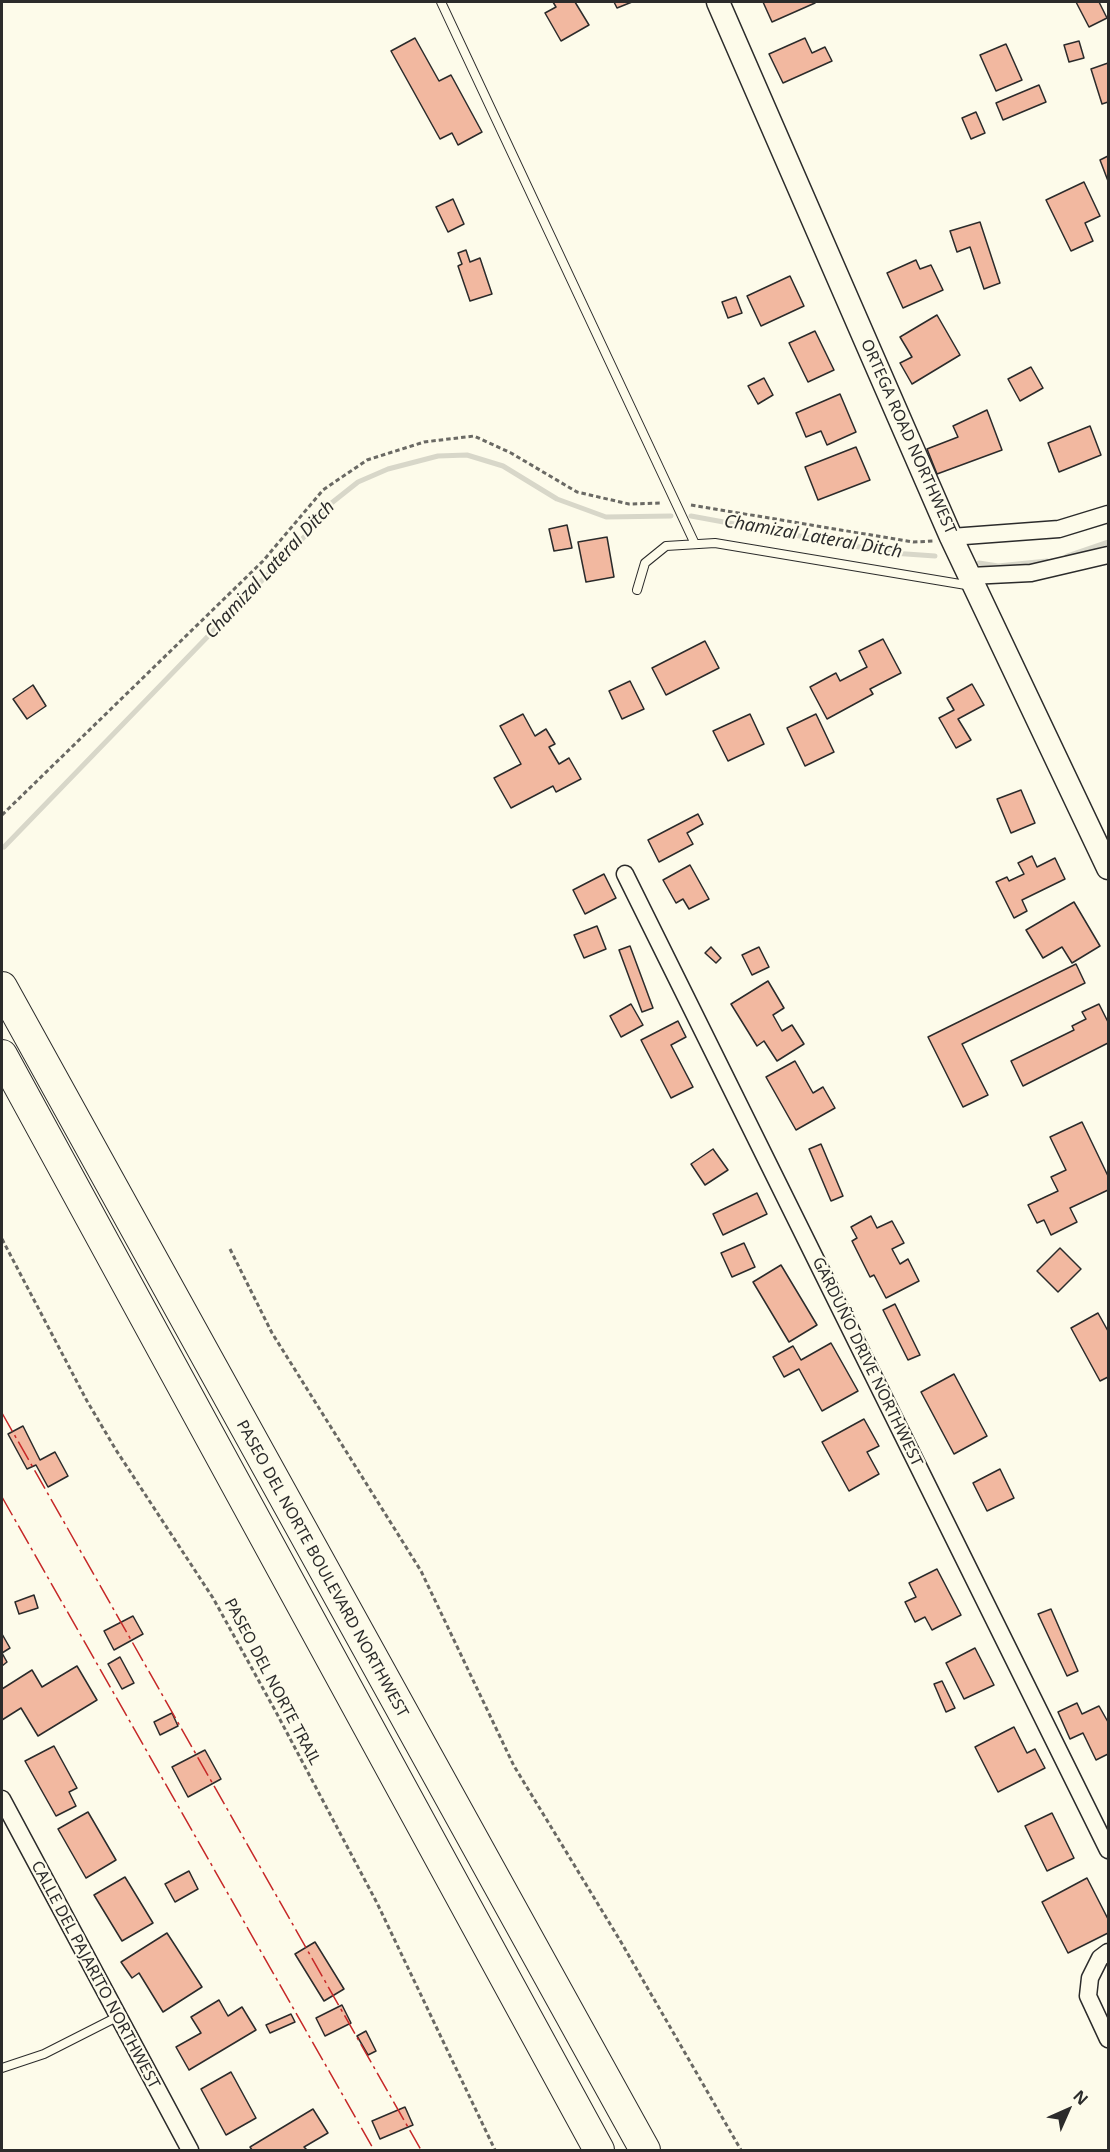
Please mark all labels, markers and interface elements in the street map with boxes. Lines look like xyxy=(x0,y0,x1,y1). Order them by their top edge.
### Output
street label: ORTEGA ROAD NORTHWEST xyxy=(856,337,960,537)
water label: Chamizal Lateral Ditch xyxy=(201,497,339,643)
water label: Chamizal Lateral Ditch xyxy=(722,511,904,563)
street label: GARDUÑO DRIVE NORTHWEST xyxy=(808,1254,926,1470)
street label: PASEO DEL NORTE BOULEVARD NORTHWEST xyxy=(232,1417,412,1721)
street label: PASEO DEL NORTE TRAIL xyxy=(220,1595,324,1769)
street label: CALLE DEL PAJARITO NORTHWEST xyxy=(27,1858,163,2092)
north arrow xyxy=(1038,2080,1098,2140)
text: N xyxy=(1068,2085,1093,2110)

